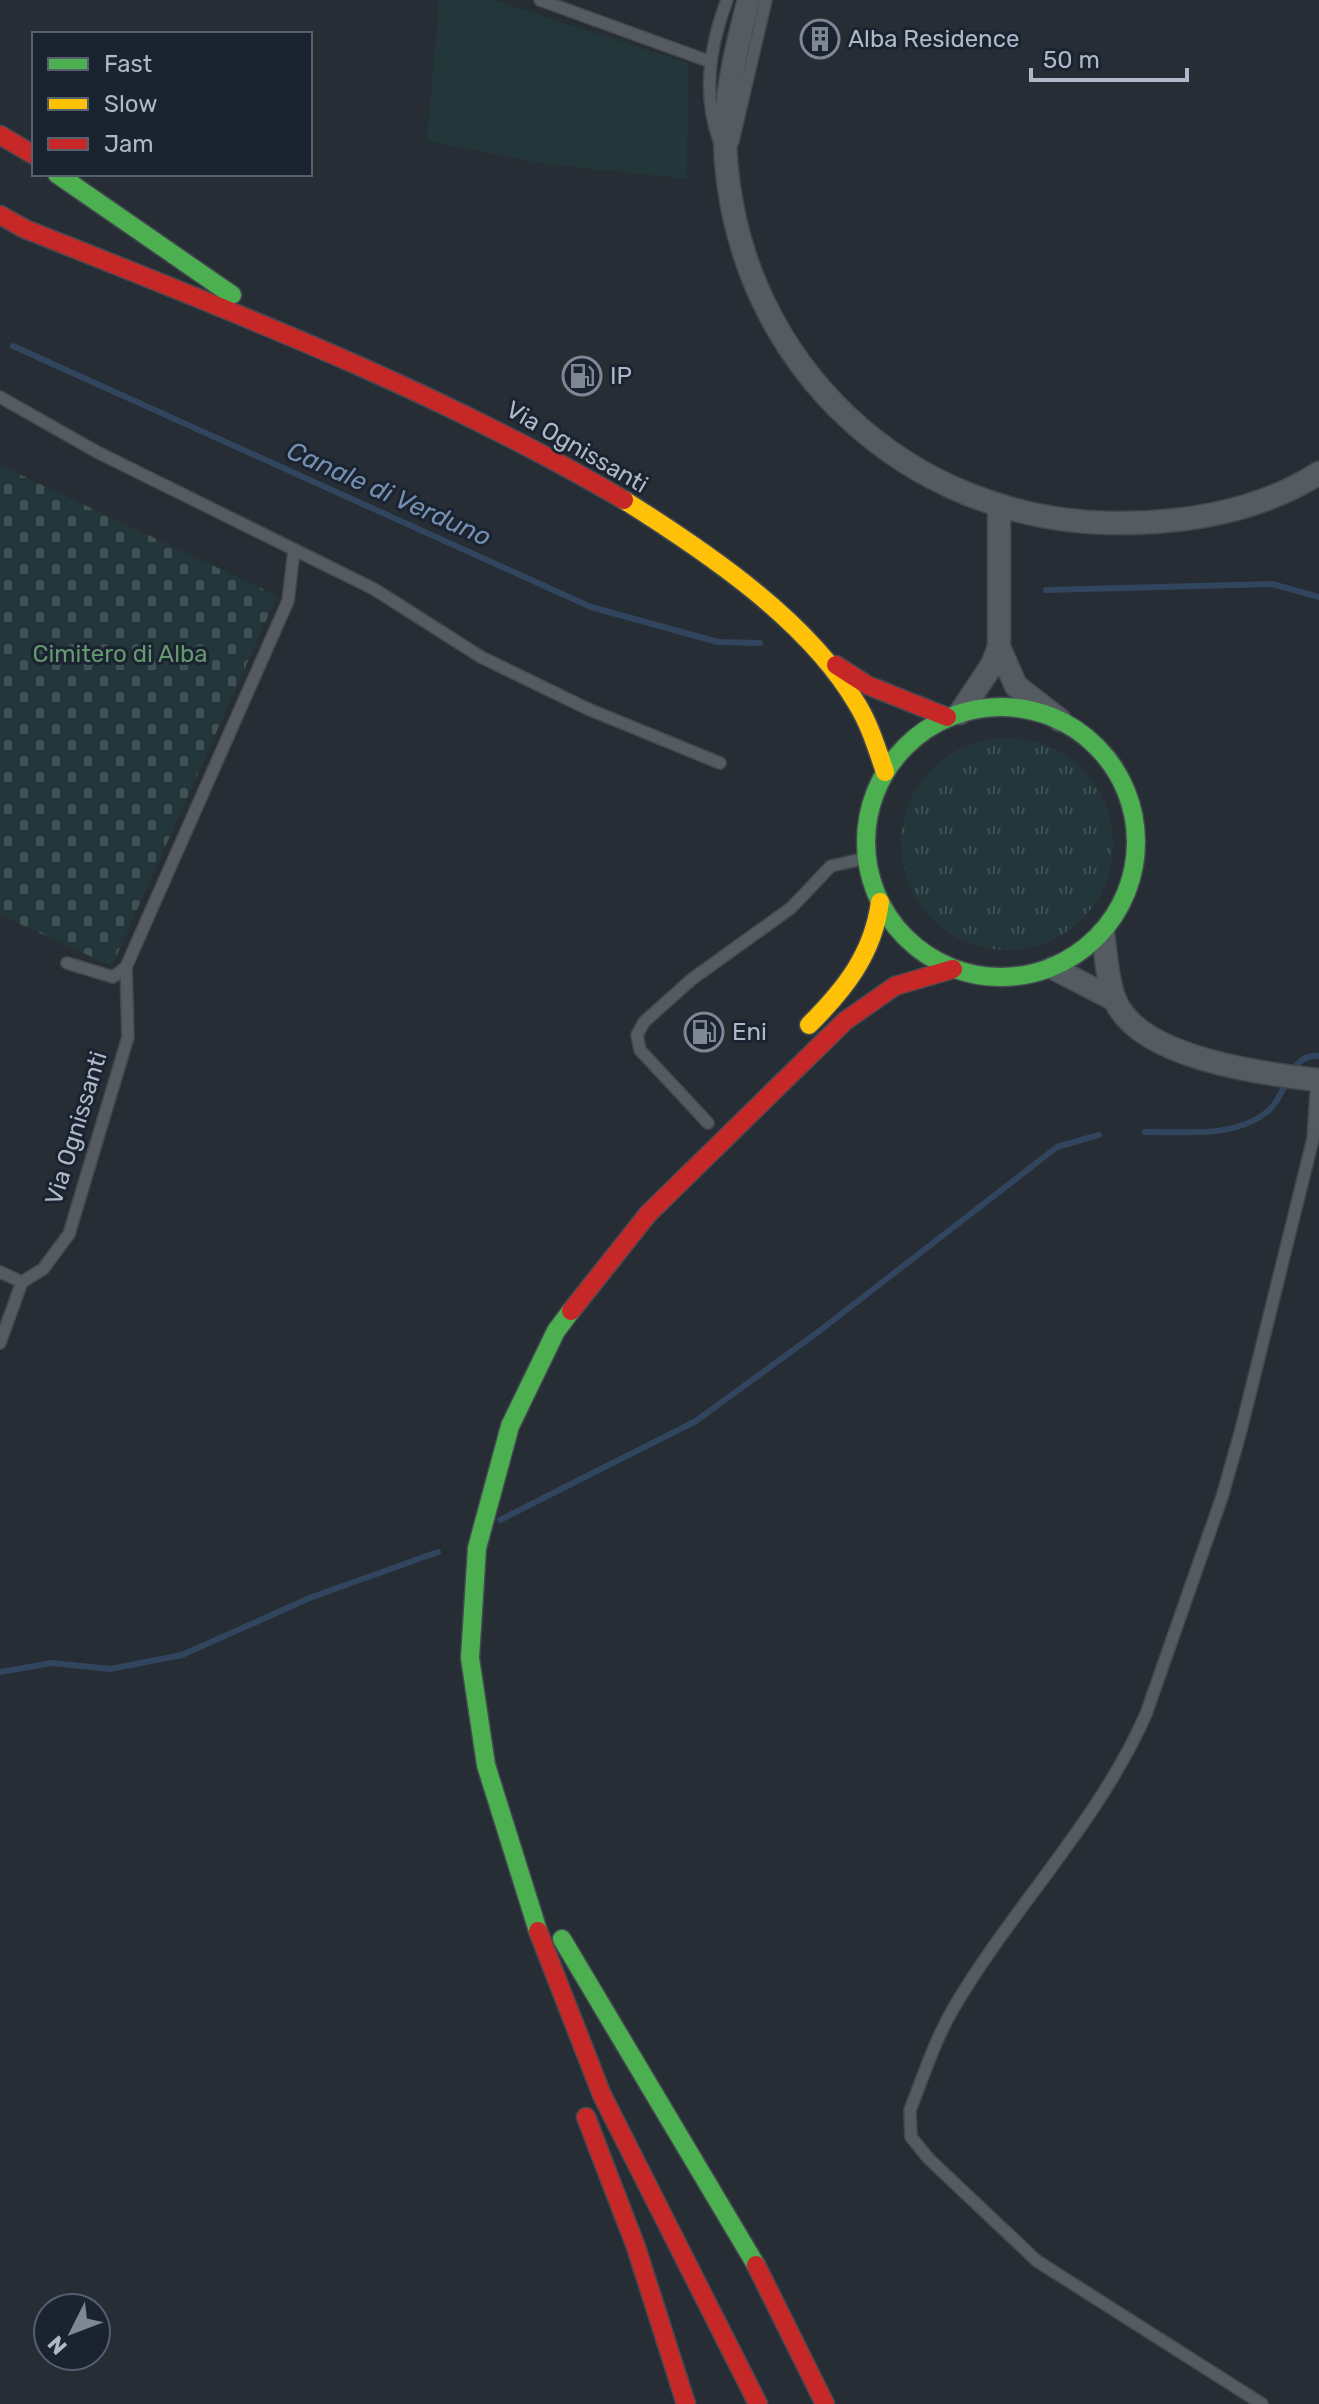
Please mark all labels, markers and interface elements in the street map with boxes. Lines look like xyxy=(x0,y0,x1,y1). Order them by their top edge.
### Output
building icon: Alba Residence xyxy=(799,18,841,60)
place label: Alba Residence xyxy=(848,25,1019,53)
legend xyxy=(32,32,312,176)
scale bar xyxy=(1031,32,1187,82)
text: 50 m xyxy=(1043,46,1100,74)
text: Fast xyxy=(104,50,152,78)
text: Slow xyxy=(104,90,157,118)
text: Jam xyxy=(104,130,154,158)
fuel station icon: IP xyxy=(561,355,603,397)
place label: IP xyxy=(610,362,632,390)
street label: Via Ognissanti xyxy=(501,395,653,499)
water label: Canale di Verduno xyxy=(282,435,496,553)
park label: Cimitero di Alba xyxy=(32,640,208,668)
fuel station icon: Eni xyxy=(683,1011,725,1053)
place label: Eni xyxy=(732,1018,767,1046)
street label: Via Ognissanti xyxy=(39,1048,113,1208)
north arrow xyxy=(32,2292,112,2372)
text: N xyxy=(42,2330,73,2360)

